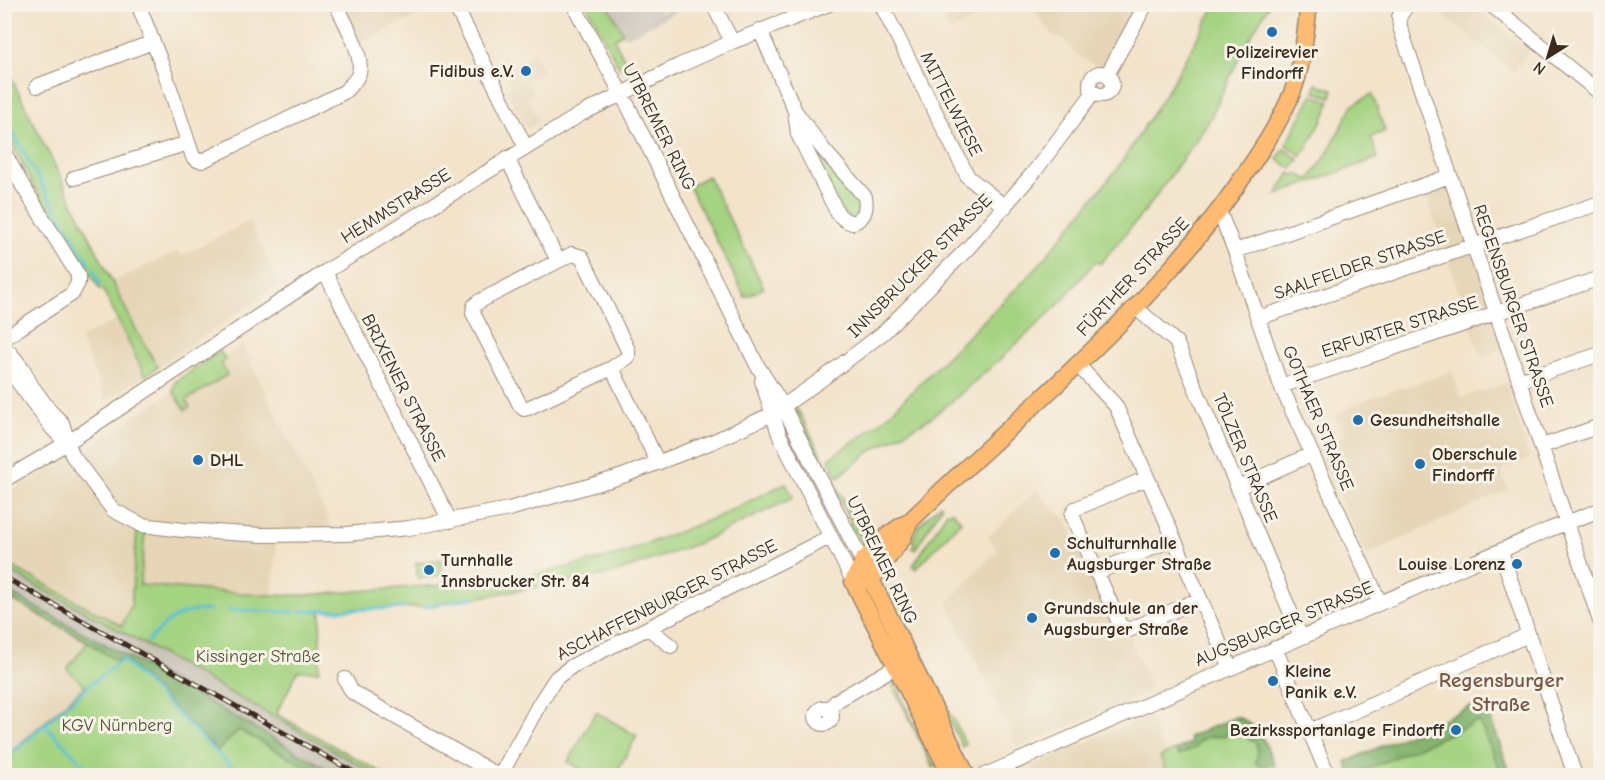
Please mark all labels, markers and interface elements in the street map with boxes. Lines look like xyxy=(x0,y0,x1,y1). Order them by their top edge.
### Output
marker: Polizeirevier Findorff xyxy=(1265,25,1279,39)
north arrow xyxy=(1518,27,1578,87)
place label: Polizeirevier Findorff xyxy=(1226,42,1319,84)
street label: MITTELWIESE xyxy=(916,48,986,160)
text: N xyxy=(1530,58,1549,79)
street label: UTBREMER RING xyxy=(618,60,700,194)
place label: Fidibus e.V. xyxy=(429,61,514,82)
marker: Fidibus e.V. xyxy=(519,64,533,78)
street label: HEMMSTRASSE xyxy=(337,164,455,248)
street label: INNSBRUCKER STRASSE xyxy=(844,190,996,342)
street label: REGENSBURGER STRASSE xyxy=(1468,202,1558,410)
street label: FÜRTHER STRASSE xyxy=(1073,213,1194,341)
street label: SAALFELDER STRASSE xyxy=(1271,226,1449,304)
street label: ERFURTER STRASSE xyxy=(1319,292,1481,362)
street label: BRIXENER STRASSE xyxy=(357,311,449,465)
street label: GOTHAER STRASSE xyxy=(1278,342,1358,494)
street label: TÖLZER STRASSE xyxy=(1208,390,1282,526)
place label: Gesundheitshalle xyxy=(1370,410,1500,431)
marker: Gesundheitshalle xyxy=(1351,413,1365,427)
place label: Oberschule Findorff xyxy=(1432,444,1517,486)
place label: DHL xyxy=(210,450,243,471)
marker: DHL xyxy=(191,453,205,467)
marker: Oberschule Findorff xyxy=(1413,457,1427,471)
street label: UTBREMER RING xyxy=(842,493,922,628)
place label: Schulturnhalle Augsburger Straße xyxy=(1067,533,1212,575)
street label: ASCHAFFENBURGER STRASSE xyxy=(553,535,781,665)
marker: Schulturnhalle Augsburger Straße xyxy=(1048,546,1062,560)
place label: Turnhalle Innsbrucker Str. 84 xyxy=(441,550,589,592)
place label: Louise Lorenz xyxy=(1398,554,1505,575)
marker: Louise Lorenz xyxy=(1510,557,1524,571)
marker: Turnhalle Innsbrucker Str. 84 xyxy=(422,563,436,577)
street label: AUGSBURGER STRASSE xyxy=(1192,577,1376,671)
place label: Grundschule an der Augsburger Straße xyxy=(1044,598,1198,640)
marker: Grundschule an der Augsburger Straße xyxy=(1025,611,1039,625)
park label: Kissinger Straße xyxy=(196,646,320,667)
place label: Kleine Panik e.V. xyxy=(1285,661,1357,703)
district label: Regensburger Straße xyxy=(1439,668,1564,716)
marker: Kleine Panik e.V. xyxy=(1266,674,1280,688)
park label: KGV Nürnberg xyxy=(62,715,172,736)
place label: Bezirkssportanlage Findorff xyxy=(1230,720,1445,741)
marker: Bezirkssportanlage Findorff xyxy=(1449,723,1463,737)

